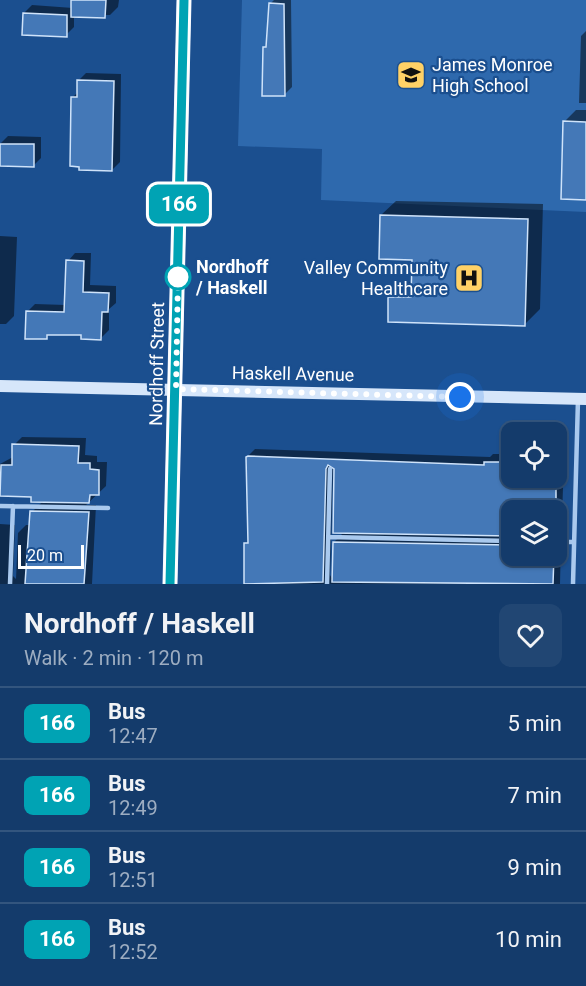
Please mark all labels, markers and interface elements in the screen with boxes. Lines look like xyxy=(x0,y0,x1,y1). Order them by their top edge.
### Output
place label: James Monroe High School xyxy=(432,54,552,96)
school or university icon: James Monroe High School xyxy=(395,59,427,91)
line badge: 166 xyxy=(144,184,213,224)
text: 166 xyxy=(161,192,197,216)
place label: Nordhoff / Haskell xyxy=(195,256,269,298)
place label: Valley Community Healthcare xyxy=(304,257,448,299)
hospital icon: Valley Community Healthcare xyxy=(453,262,485,294)
marker: Nordhoff / Haskell xyxy=(165,264,191,290)
street label: Nordhoff Street xyxy=(145,302,168,426)
street label: Haskell Avenue xyxy=(232,362,354,385)
your location xyxy=(445,382,475,412)
map controls xyxy=(501,422,567,566)
button: locate xyxy=(501,422,567,488)
button: layers xyxy=(501,500,567,566)
scale bar xyxy=(18,542,84,570)
text: 20 m xyxy=(27,546,63,565)
button: heart xyxy=(499,604,562,667)
text: Nordhoff / Haskell xyxy=(24,607,255,640)
text: Walk · 2 min · 120 m xyxy=(24,646,203,670)
text: Bus xyxy=(108,699,146,724)
text: 166 xyxy=(39,711,75,735)
text: 5 min xyxy=(507,711,562,736)
text: 12:47 xyxy=(108,724,158,748)
text: Bus xyxy=(108,771,146,796)
text: 166 xyxy=(39,783,75,807)
text: 7 min xyxy=(507,783,562,808)
text: 12:49 xyxy=(108,796,158,820)
text: Bus xyxy=(108,843,146,868)
text: 166 xyxy=(39,855,75,879)
text: 9 min xyxy=(507,855,562,880)
text: 12:51 xyxy=(108,868,158,892)
text: Bus xyxy=(108,915,146,940)
text: 166 xyxy=(39,927,75,951)
text: 10 min xyxy=(495,927,562,952)
text: 12:52 xyxy=(108,940,158,964)

